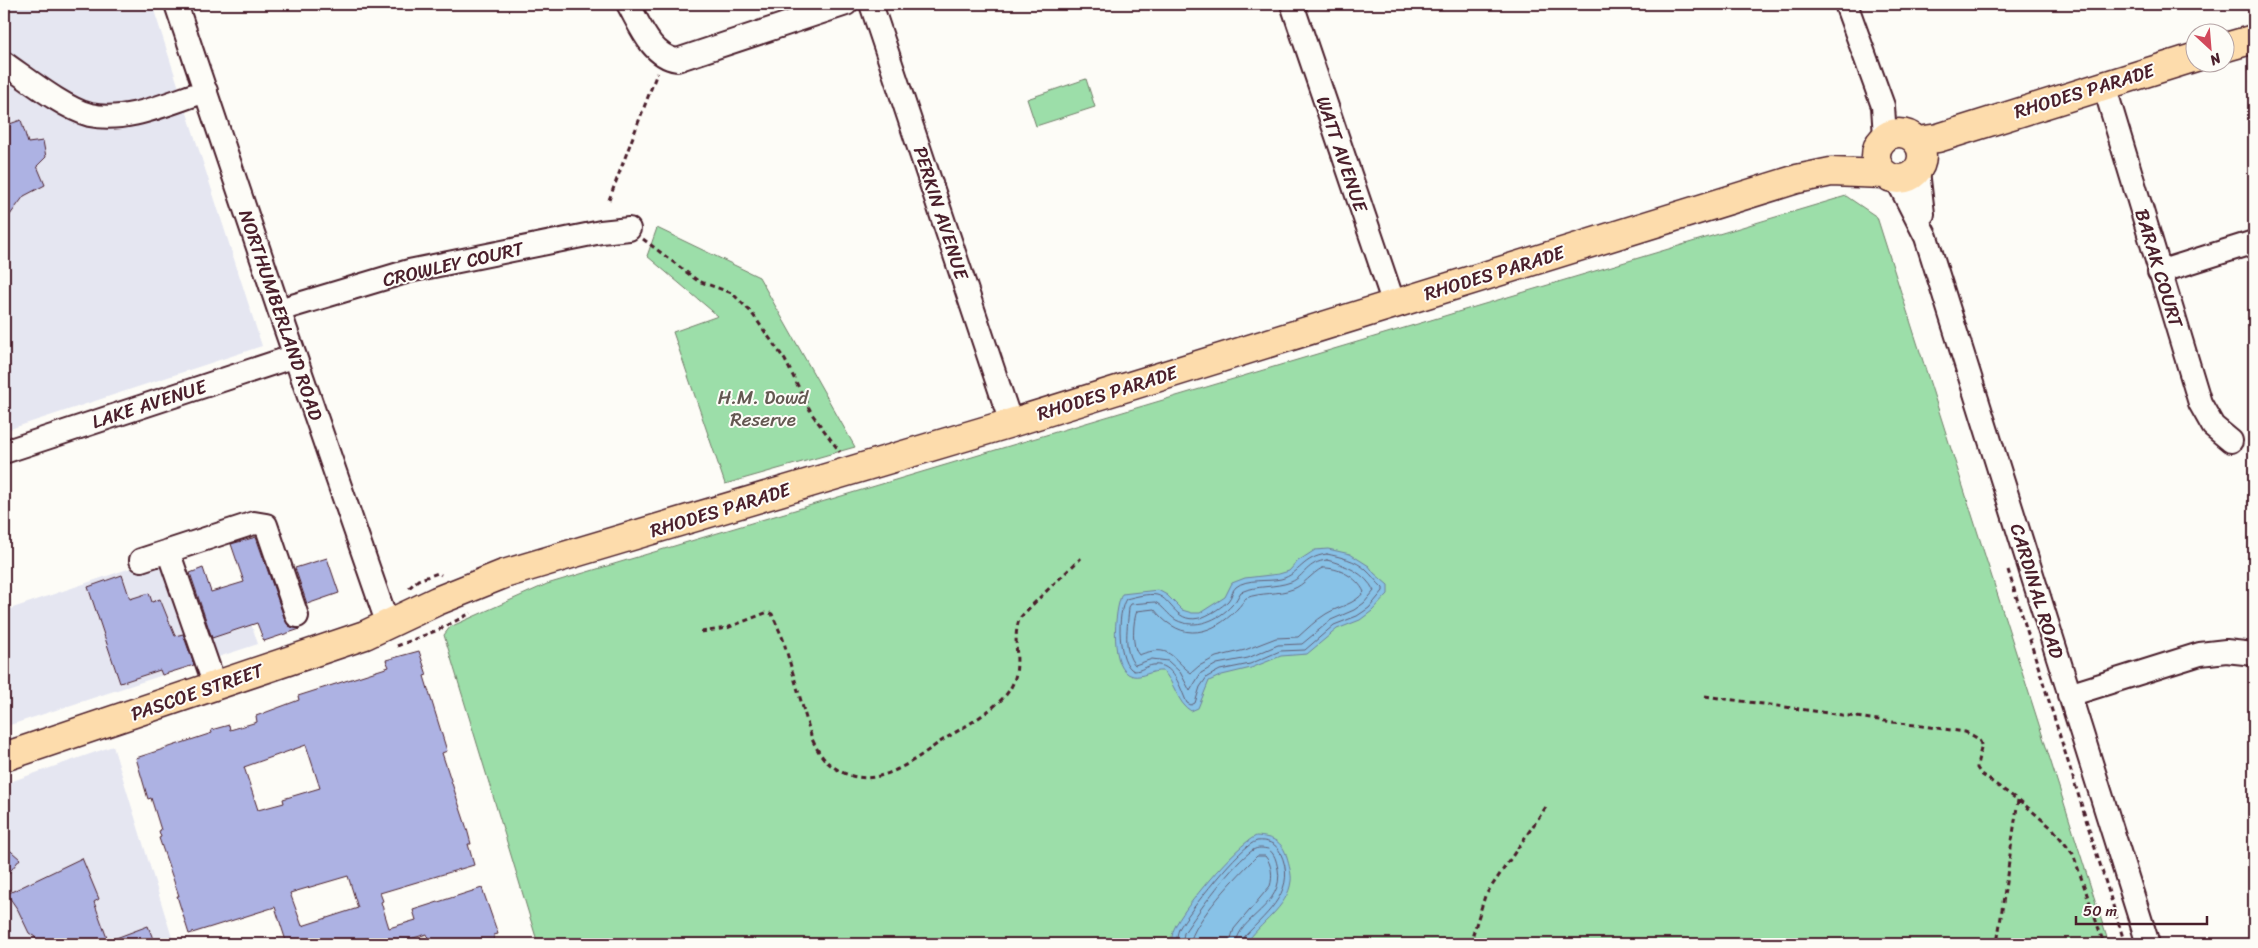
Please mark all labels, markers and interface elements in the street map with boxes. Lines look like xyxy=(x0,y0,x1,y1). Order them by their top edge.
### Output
north arrow xyxy=(2186,22,2236,72)
text: N xyxy=(2205,45,2226,73)
street label: RHODES PARADE xyxy=(2010,54,2160,128)
street label: WATT AVENUE xyxy=(1307,92,1378,218)
street label: PERKIN AVENUE xyxy=(904,142,979,285)
street label: NORTHUMBERLAND ROAD xyxy=(229,205,333,426)
street label: BARAK COURT xyxy=(2125,205,2193,333)
street label: CROWLEY COURT xyxy=(379,232,528,296)
street label: RHODES PARADE xyxy=(1420,236,1570,310)
street label: RHODES PARADE xyxy=(1033,356,1183,430)
street label: LAKE AVENUE xyxy=(87,370,212,438)
park label: H.M. Dowd Reserve xyxy=(718,381,809,436)
street label: RHODES PARADE xyxy=(646,473,796,547)
street label: CARDINAL ROAD xyxy=(2001,519,2073,663)
street label: PASCOE STREET xyxy=(126,653,269,730)
scale bar xyxy=(2076,893,2207,925)
text: 50 m xyxy=(2083,898,2118,924)

